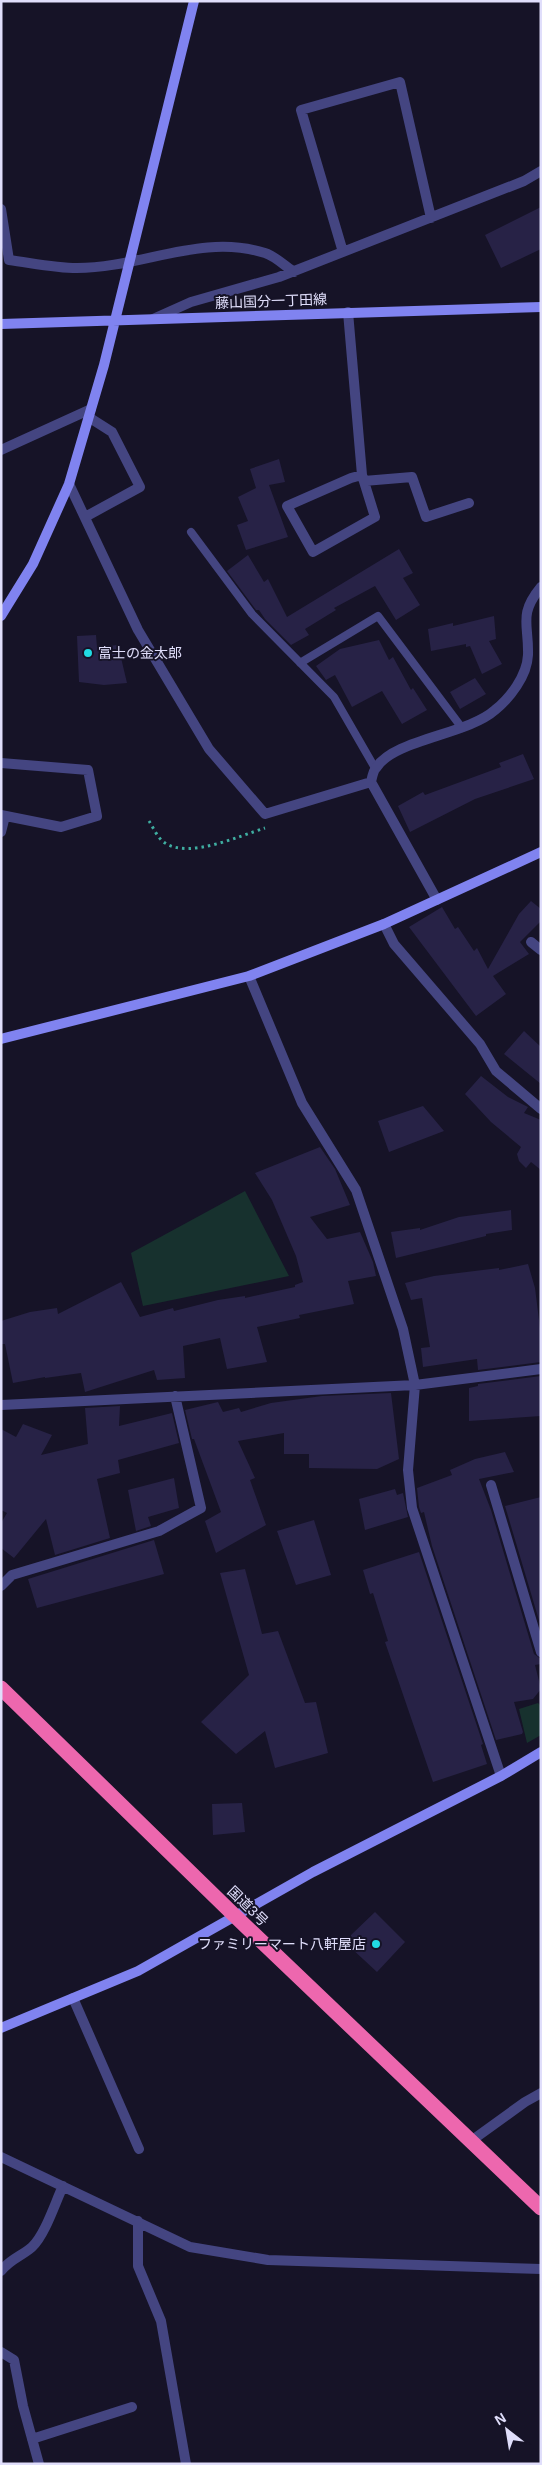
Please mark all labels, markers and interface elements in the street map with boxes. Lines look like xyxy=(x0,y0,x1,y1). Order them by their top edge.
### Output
street label: 藤山国分一丁田線 xyxy=(215,291,327,311)
place label: 富士の金太郎 xyxy=(98,645,182,661)
marker: 富士の金太郎 xyxy=(82,647,94,659)
street label: 国道3号 xyxy=(225,1883,271,1929)
place label: ファミリーマート八軒屋店 xyxy=(198,1936,366,1952)
marker: ファミリーマート八軒屋店 xyxy=(370,1938,382,1950)
north arrow xyxy=(482,2405,532,2455)
text: N xyxy=(492,2409,509,2428)

